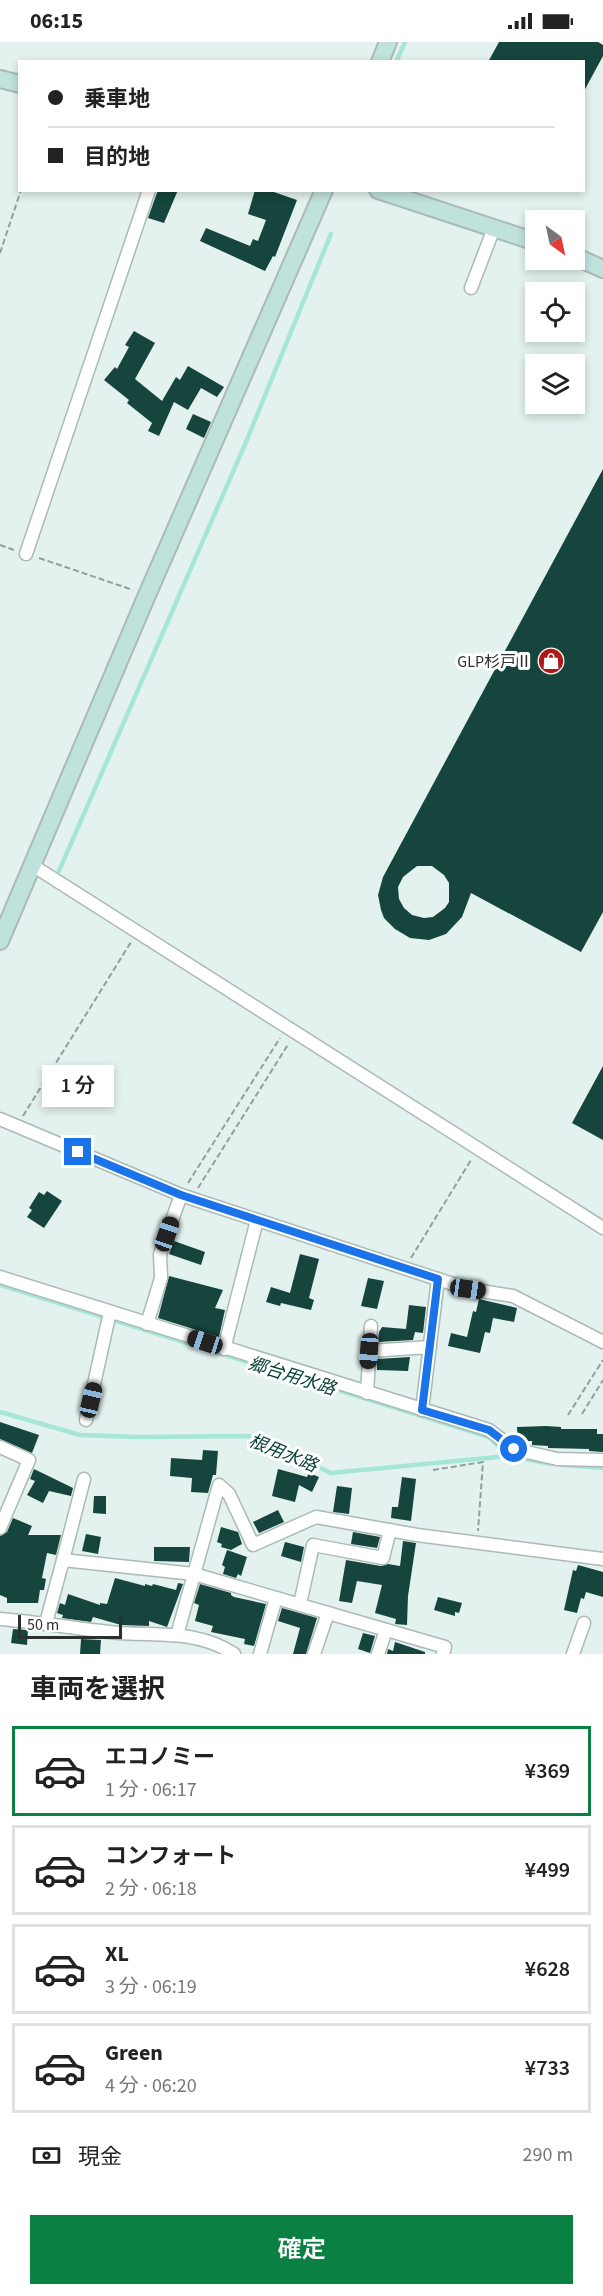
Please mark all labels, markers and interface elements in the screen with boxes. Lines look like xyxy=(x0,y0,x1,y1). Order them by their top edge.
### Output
text: 06:15 xyxy=(30,5,83,37)
text: 乗車地 xyxy=(84,83,150,115)
text: 目的地 xyxy=(84,141,150,173)
north arrow xyxy=(525,210,585,270)
map controls xyxy=(525,210,585,414)
button: locate xyxy=(525,282,585,342)
button: layers xyxy=(525,354,585,414)
shop icon: GLP杉戸Ⅱ xyxy=(536,646,566,676)
place label: GLP杉戸Ⅱ xyxy=(457,651,532,673)
callout: 1 分 xyxy=(42,1065,114,1107)
text: 1 分 xyxy=(61,1072,95,1100)
route end xyxy=(64,1138,91,1165)
car xyxy=(153,1214,181,1254)
car xyxy=(449,1278,487,1300)
car xyxy=(185,1328,225,1356)
car xyxy=(359,1332,379,1370)
water label: 郷台用水路 xyxy=(245,1351,340,1402)
car xyxy=(78,1380,104,1420)
water label: 根用水路 xyxy=(245,1428,323,1479)
route start xyxy=(500,1435,527,1462)
scale bar xyxy=(18,1612,122,1640)
text: 50 m xyxy=(27,1614,59,1636)
text: 車両を選択 xyxy=(30,1670,165,1709)
text: エコノミー xyxy=(105,1741,215,1773)
icon: car xyxy=(33,1744,87,1798)
text: ¥369 xyxy=(525,1755,570,1787)
text: 1 分 · 06:17 xyxy=(105,1776,197,1804)
text: コンフォート xyxy=(105,1840,236,1872)
icon: car xyxy=(33,1843,87,1897)
text: ¥499 xyxy=(525,1854,570,1886)
text: 2 分 · 06:18 xyxy=(105,1875,197,1903)
text: XL xyxy=(105,1938,129,1970)
icon: car xyxy=(33,1942,87,1996)
text: ¥628 xyxy=(525,1953,570,1985)
text: 3 分 · 06:19 xyxy=(105,1973,197,2001)
text: Green xyxy=(105,2037,163,2069)
icon: car xyxy=(33,2041,87,2095)
text: ¥733 xyxy=(525,2052,570,2084)
text: 4 分 · 06:20 xyxy=(105,2072,197,2100)
icon: cash xyxy=(30,2139,63,2172)
text: 現金 xyxy=(78,2141,122,2173)
text: 290 m xyxy=(523,2141,573,2169)
button: 確定 xyxy=(30,2215,573,2284)

